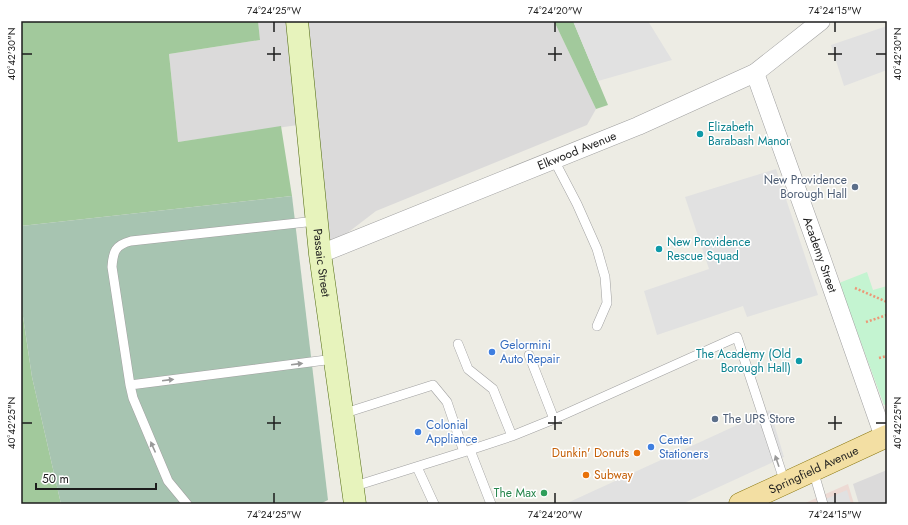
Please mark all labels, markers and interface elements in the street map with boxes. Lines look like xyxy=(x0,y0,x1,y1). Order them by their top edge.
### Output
text: 74°24'25"W xyxy=(247,3,301,18)
text: 74°24'20"W xyxy=(528,3,582,18)
text: 74°24'15"W xyxy=(809,3,862,18)
text: 40°42'30"N xyxy=(4,28,19,80)
text: 40°42'30"N xyxy=(890,28,905,80)
place label: Elizabeth Barabash Manor xyxy=(708,118,791,150)
street label: Elkwood Avenue xyxy=(535,127,619,175)
marker: Elizabeth Barabash Manor xyxy=(695,129,705,139)
place label: New Providence Borough Hall xyxy=(764,171,847,203)
marker: New Providence Borough Hall xyxy=(850,182,860,192)
street label: Academy Street xyxy=(798,214,842,295)
street label: Passaic Street xyxy=(309,228,335,298)
place label: New Providence Rescue Squad xyxy=(667,233,750,265)
marker: New Providence Rescue Squad xyxy=(654,244,664,254)
place label: Gelormini Auto Repair xyxy=(500,336,561,368)
place label: The Academy (Old Borough Hall) xyxy=(696,345,791,377)
marker: Gelormini Auto Repair xyxy=(487,347,497,357)
marker: The Academy (Old Borough Hall) xyxy=(794,356,804,366)
one-way arrow xyxy=(291,361,303,367)
one-way arrow xyxy=(162,377,174,383)
text: 40°42'25"N xyxy=(4,397,19,449)
text: 40°42'25"N xyxy=(890,397,905,449)
place label: The UPS Store xyxy=(723,410,795,428)
marker: The UPS Store xyxy=(710,414,720,424)
place label: Colonial Appliance xyxy=(426,416,477,448)
marker: Colonial Appliance xyxy=(413,427,423,437)
place label: Center Stationers xyxy=(659,431,708,463)
one-way arrow xyxy=(150,440,156,452)
street label: Springfield Avenue xyxy=(766,441,861,499)
marker: Center Stationers xyxy=(646,442,656,452)
place label: Dunkin' Donuts xyxy=(552,444,629,462)
marker: Dunkin' Donuts xyxy=(632,448,642,458)
one-way arrow xyxy=(774,454,780,466)
scale bar xyxy=(36,465,156,491)
place label: Subway xyxy=(594,466,633,484)
text: 50 m xyxy=(42,470,69,488)
marker: Subway xyxy=(581,470,591,480)
place label: The Max xyxy=(494,484,537,502)
marker: The Max xyxy=(539,488,549,498)
text: 74°24'25"W xyxy=(247,507,301,522)
text: 74°24'20"W xyxy=(528,507,582,522)
text: 74°24'15"W xyxy=(809,507,862,522)

